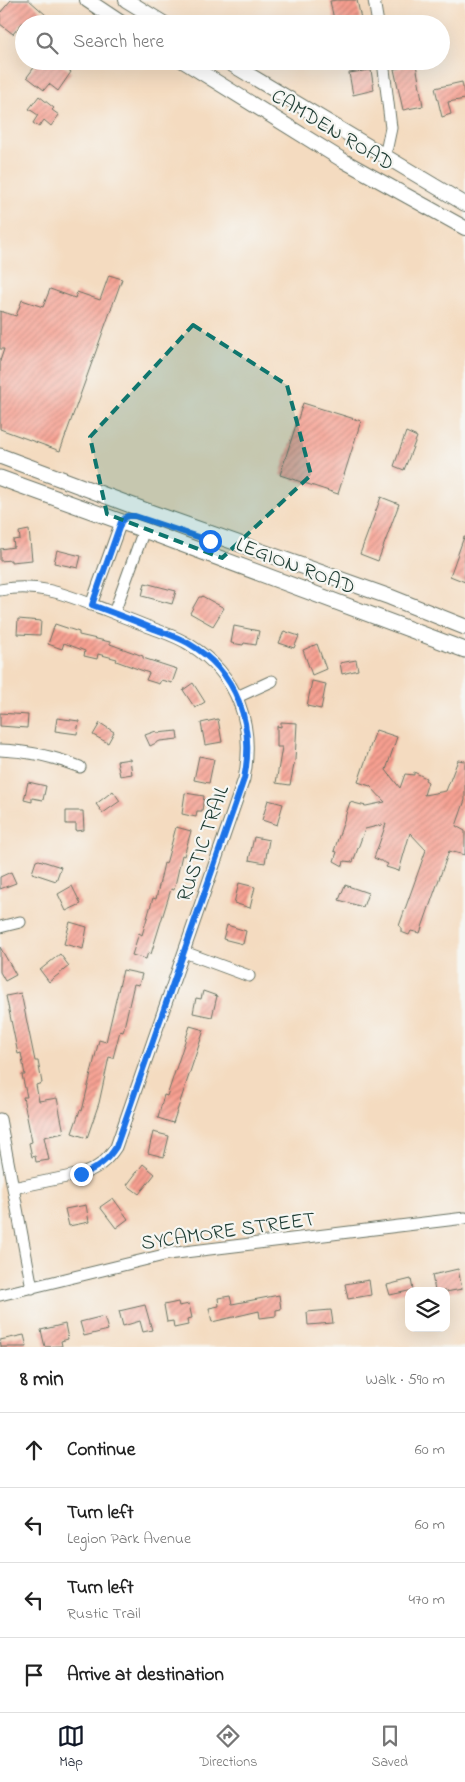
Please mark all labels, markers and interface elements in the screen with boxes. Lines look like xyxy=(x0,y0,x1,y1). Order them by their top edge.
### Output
search box xyxy=(15,15,450,70)
icon: search xyxy=(33,29,61,57)
text: Search here xyxy=(73,29,164,56)
street label: CAMDEN ROAD xyxy=(265,82,399,179)
route start xyxy=(199,530,222,553)
street label: LEGION ROAD xyxy=(231,530,359,603)
street label: RUSTIC TRAIL xyxy=(170,781,238,906)
route end xyxy=(70,1163,93,1186)
street label: SYCAMORE STREET xyxy=(139,1205,317,1259)
map controls xyxy=(405,1287,450,1332)
button: layers xyxy=(405,1287,450,1332)
text: 8 min xyxy=(20,1365,64,1395)
text: Walk · 590 m xyxy=(366,1368,445,1392)
icon: ahead xyxy=(20,1436,48,1464)
text: Continue xyxy=(67,1437,135,1464)
text: 60 m xyxy=(415,1438,445,1462)
text: Turn left xyxy=(67,1500,134,1527)
icon: left xyxy=(20,1511,48,1539)
text: 60 m xyxy=(415,1513,445,1537)
text: Legion Park Avenue xyxy=(67,1527,191,1551)
text: Turn left xyxy=(67,1575,134,1602)
icon: left xyxy=(20,1586,48,1614)
text: 470 m xyxy=(408,1588,445,1612)
text: Rustic Trail xyxy=(67,1602,141,1626)
icon: arrive xyxy=(20,1661,48,1689)
text: Arrive at destination xyxy=(67,1662,224,1689)
tab: Map xyxy=(57,1722,85,1773)
tab: Directions xyxy=(199,1722,257,1773)
tab: Saved xyxy=(371,1722,408,1773)

